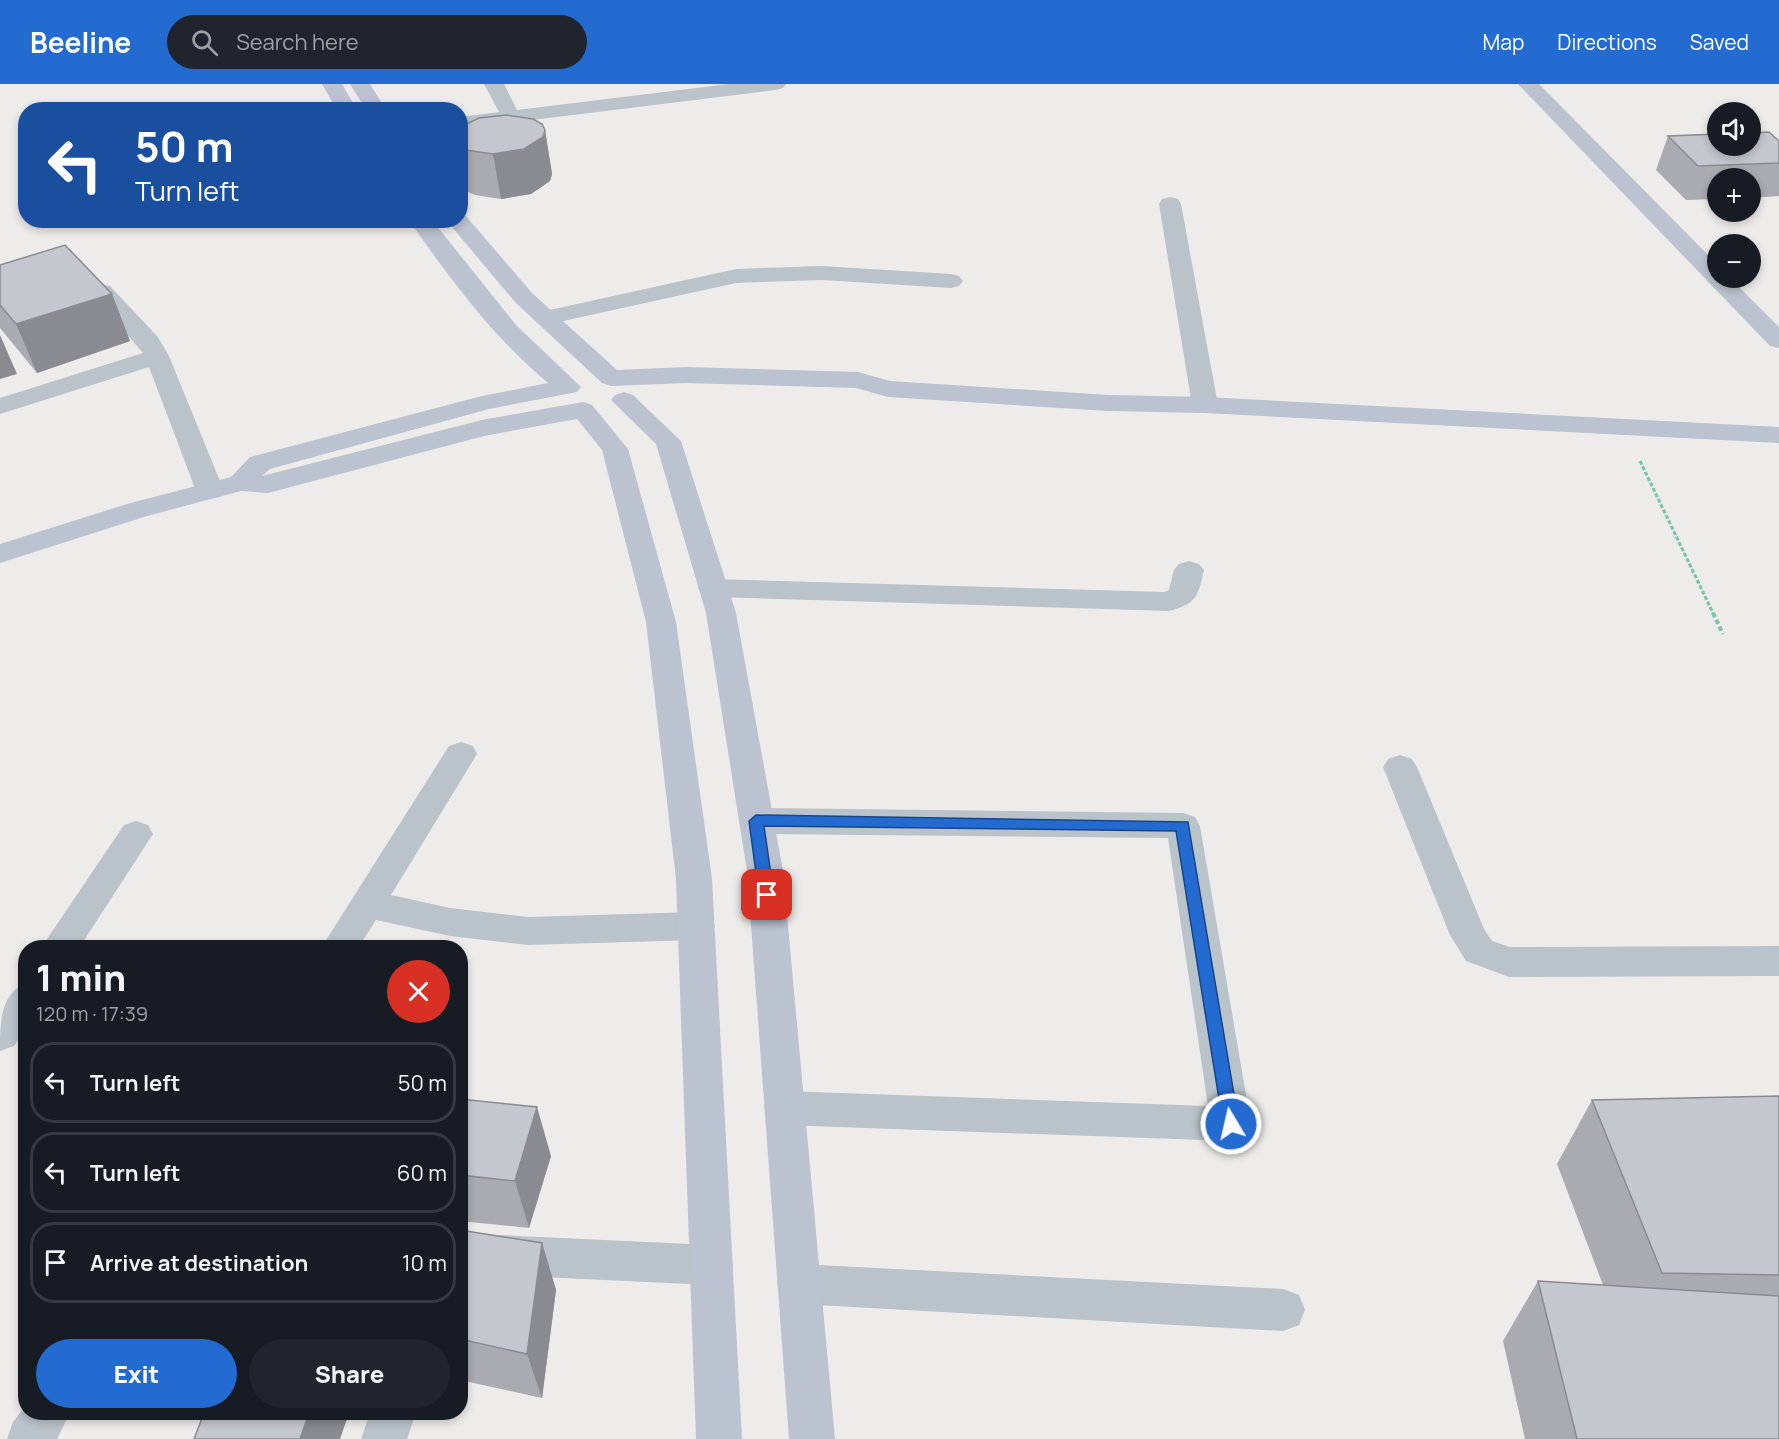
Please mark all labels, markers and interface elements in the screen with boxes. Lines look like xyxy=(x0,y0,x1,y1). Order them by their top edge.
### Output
search box xyxy=(167,15,587,69)
text: Beeline xyxy=(30,23,131,61)
icon: search xyxy=(188,26,221,59)
text: Search here xyxy=(236,27,359,57)
text: Map xyxy=(1483,28,1524,56)
text: Directions xyxy=(1557,28,1657,56)
text: Saved xyxy=(1690,28,1749,56)
map controls xyxy=(1707,102,1761,288)
button: sound xyxy=(1707,102,1761,156)
text: 50 m xyxy=(135,117,233,175)
icon: left xyxy=(36,126,114,204)
button: + xyxy=(1707,168,1761,222)
text: Turn left xyxy=(135,172,239,209)
button: − xyxy=(1707,234,1761,288)
pin xyxy=(741,869,792,920)
icon: arrive xyxy=(750,878,783,911)
text: 1 min xyxy=(36,953,126,1002)
button: close xyxy=(387,960,450,1023)
text: 120 m · 17:39 xyxy=(36,1000,148,1027)
icon: left xyxy=(39,1066,72,1099)
text: Turn left xyxy=(90,1068,180,1098)
text: 50 m xyxy=(398,1068,447,1098)
position arrow xyxy=(1199,1092,1263,1156)
icon: left xyxy=(39,1156,72,1189)
text: Turn left xyxy=(90,1158,180,1188)
text: 60 m xyxy=(397,1158,447,1188)
icon: arrive xyxy=(39,1246,72,1279)
text: Arrive at destination xyxy=(90,1248,308,1278)
text: 10 m xyxy=(402,1248,447,1278)
button: Exit xyxy=(36,1339,237,1408)
button: Share xyxy=(249,1339,450,1408)

